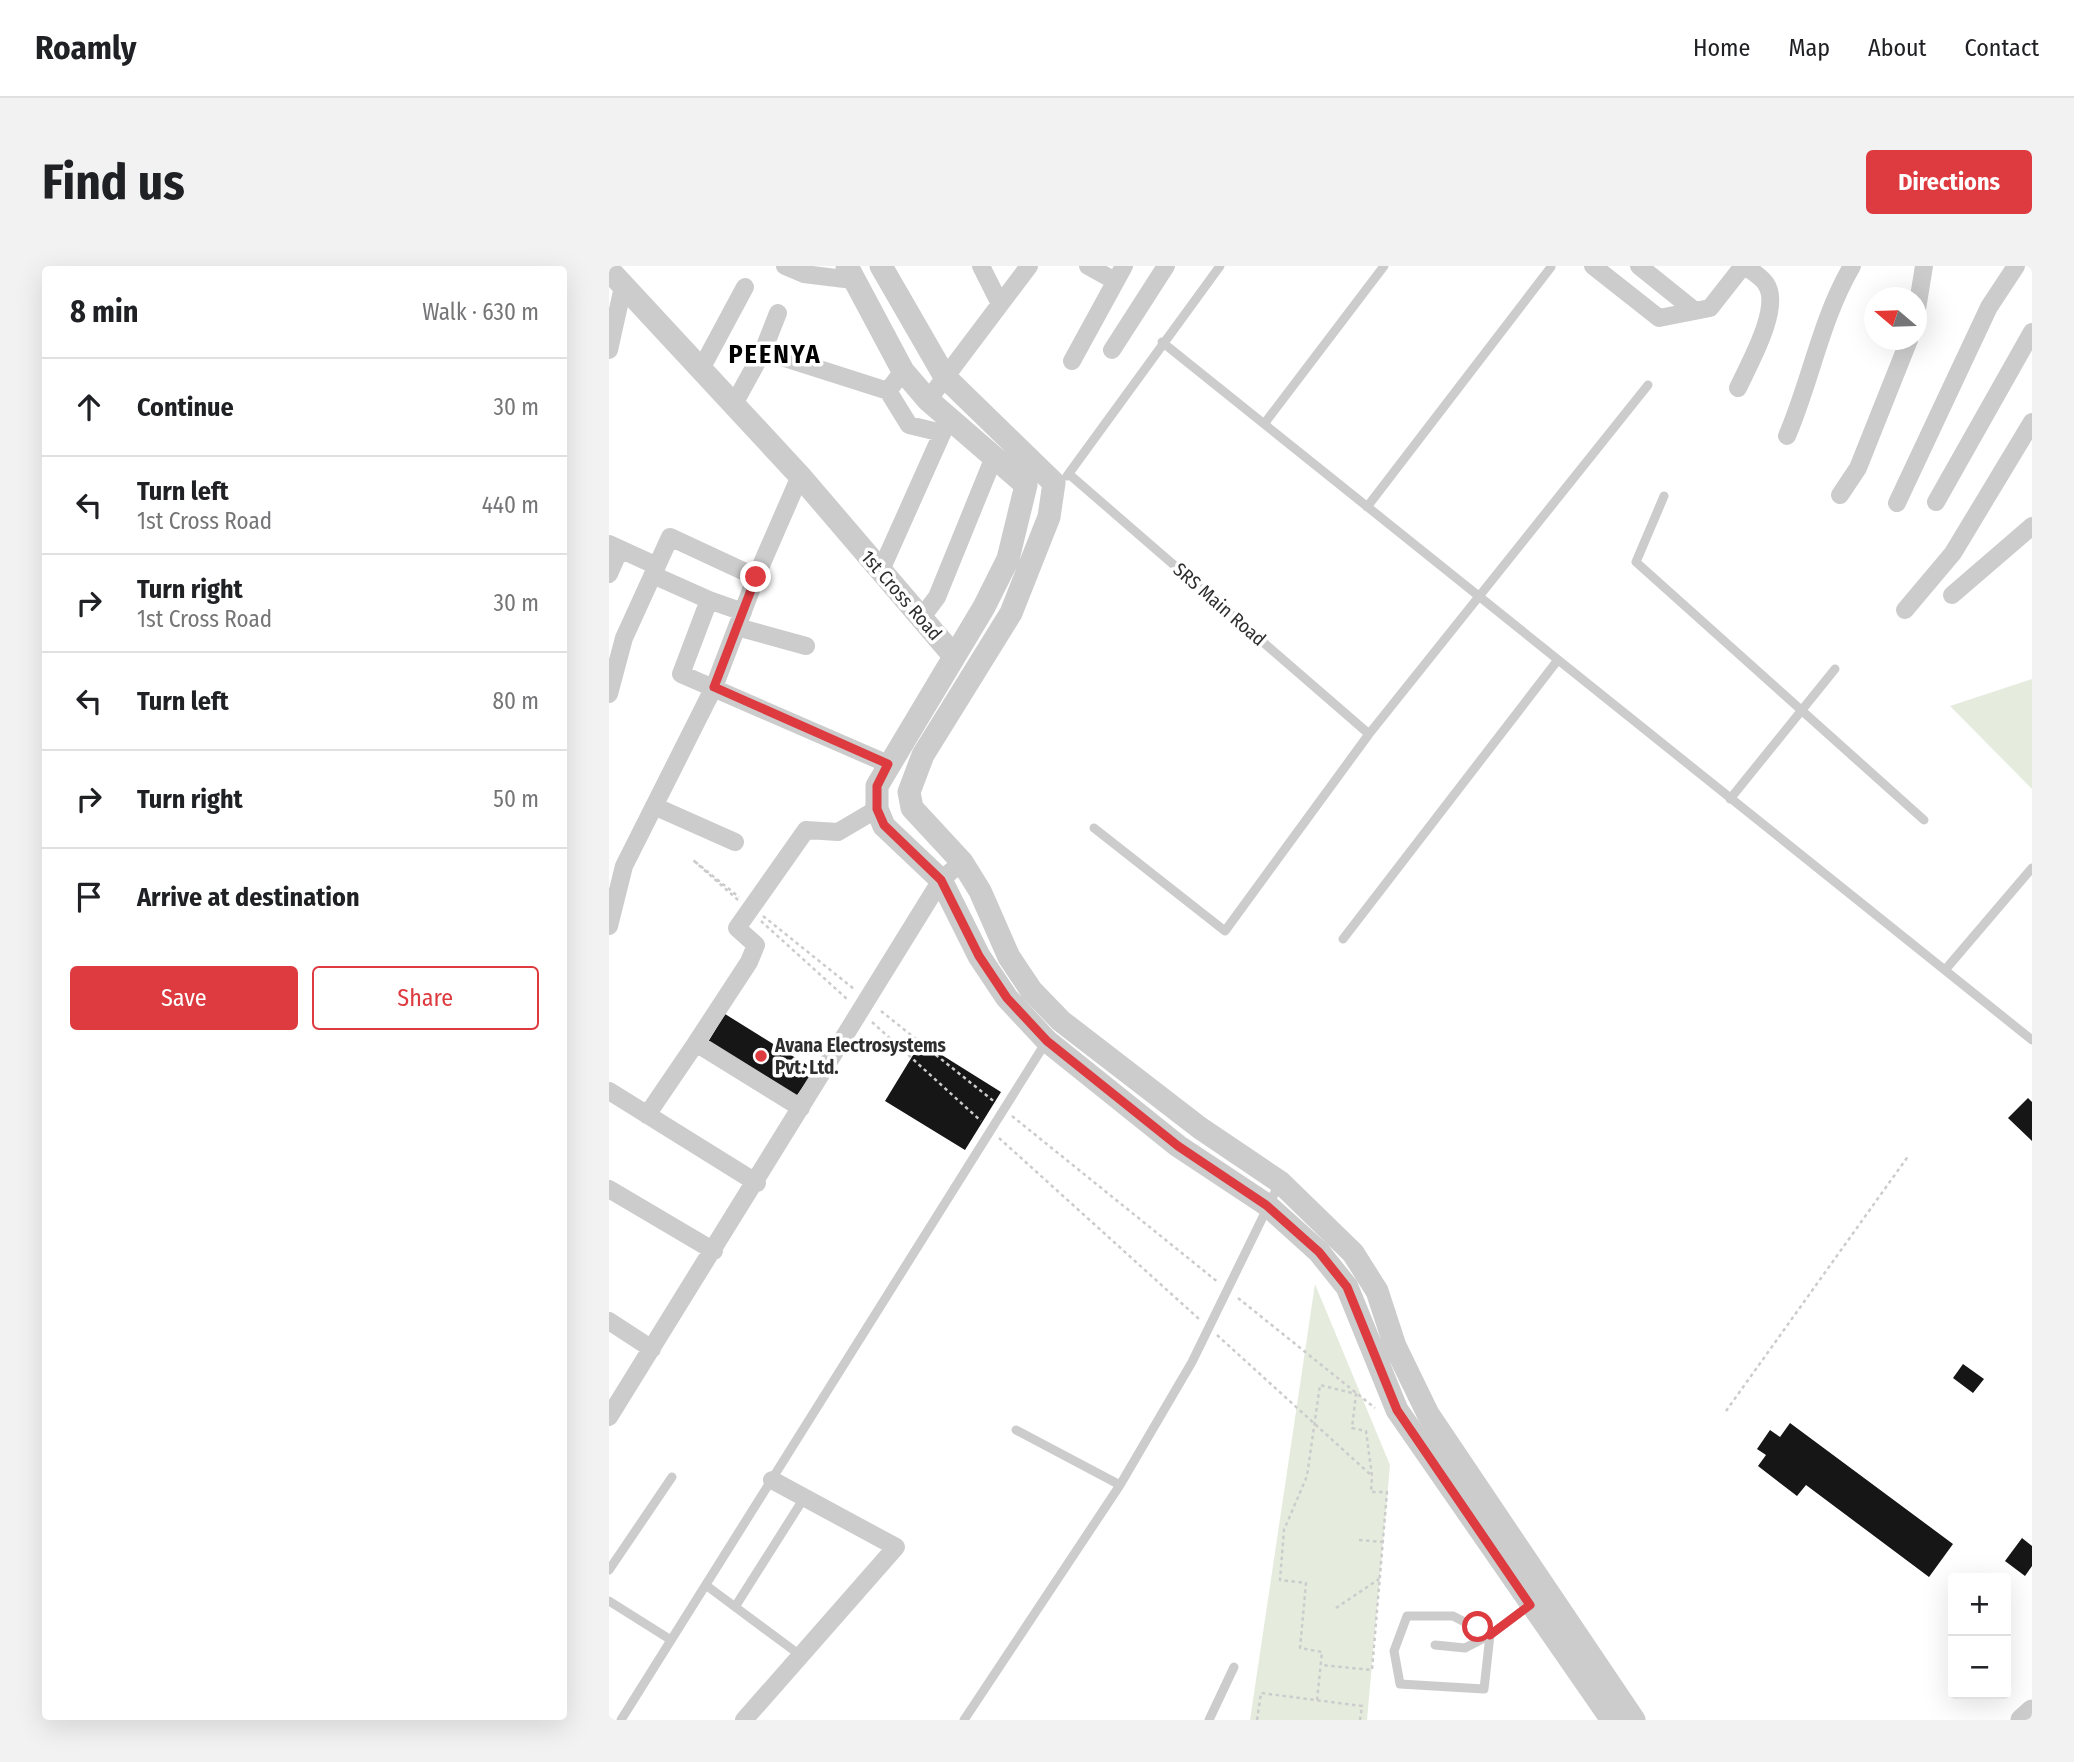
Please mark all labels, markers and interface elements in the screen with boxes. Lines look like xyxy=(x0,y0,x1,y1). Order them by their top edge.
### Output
text: Roamly xyxy=(35,28,136,68)
text: Home xyxy=(1693,34,1750,62)
text: Map xyxy=(1788,34,1830,62)
text: About xyxy=(1868,34,1926,62)
text: Contact xyxy=(1964,34,2039,62)
button: Directions xyxy=(1866,150,2032,214)
text: Find us xyxy=(42,153,185,212)
north arrow xyxy=(1864,287,1927,350)
text: 8 min xyxy=(70,294,138,330)
text: Walk · 630 m xyxy=(422,298,539,326)
district label: PEENYA xyxy=(728,339,822,370)
icon: ahead xyxy=(70,388,108,426)
text: Continue xyxy=(137,392,234,423)
text: 30 m xyxy=(494,393,539,421)
text: Turn left xyxy=(137,476,229,507)
icon: left xyxy=(70,486,108,524)
text: 440 m xyxy=(482,491,539,519)
text: 1st Cross Road xyxy=(137,507,272,535)
street label: 1st Cross Road xyxy=(856,546,947,645)
street label: SRS Main Road xyxy=(1169,558,1271,651)
route end xyxy=(740,561,771,592)
text: Turn right xyxy=(137,574,243,605)
icon: right xyxy=(70,584,108,622)
text: 30 m xyxy=(494,589,539,617)
text: 1st Cross Road xyxy=(137,605,272,633)
icon: left xyxy=(70,682,108,720)
text: Turn left xyxy=(137,686,229,717)
text: 80 m xyxy=(492,687,539,715)
icon: right xyxy=(70,780,108,818)
text: Turn right xyxy=(137,784,243,815)
text: 50 m xyxy=(493,785,539,813)
icon: arrive xyxy=(70,878,108,916)
text: Arrive at destination xyxy=(137,882,360,913)
button: Save xyxy=(70,966,298,1030)
button: Share xyxy=(312,966,539,1030)
place label: Avana Electrosystems Pvt. Ltd. xyxy=(774,1034,947,1079)
marker: Avana Electrosystems Pvt. Ltd. xyxy=(753,1048,769,1064)
map controls xyxy=(1948,1573,2011,1699)
button: + xyxy=(1948,1573,2011,1636)
route start xyxy=(1462,1611,1493,1642)
button: − xyxy=(1948,1636,2011,1699)

